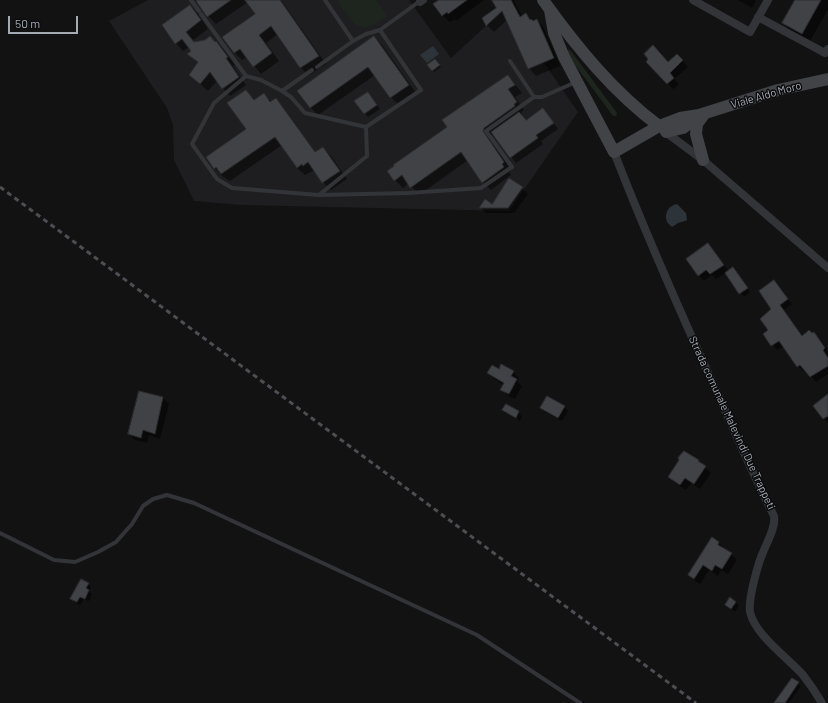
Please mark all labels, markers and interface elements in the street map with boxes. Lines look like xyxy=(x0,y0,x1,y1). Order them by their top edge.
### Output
scale bar xyxy=(10,8,80,34)
text: 50 m xyxy=(15,16,40,30)
street label: Viale Aldo Moro xyxy=(729,79,803,111)
street label: Strada comunale Malevindi Due Trappeti xyxy=(686,334,778,512)

